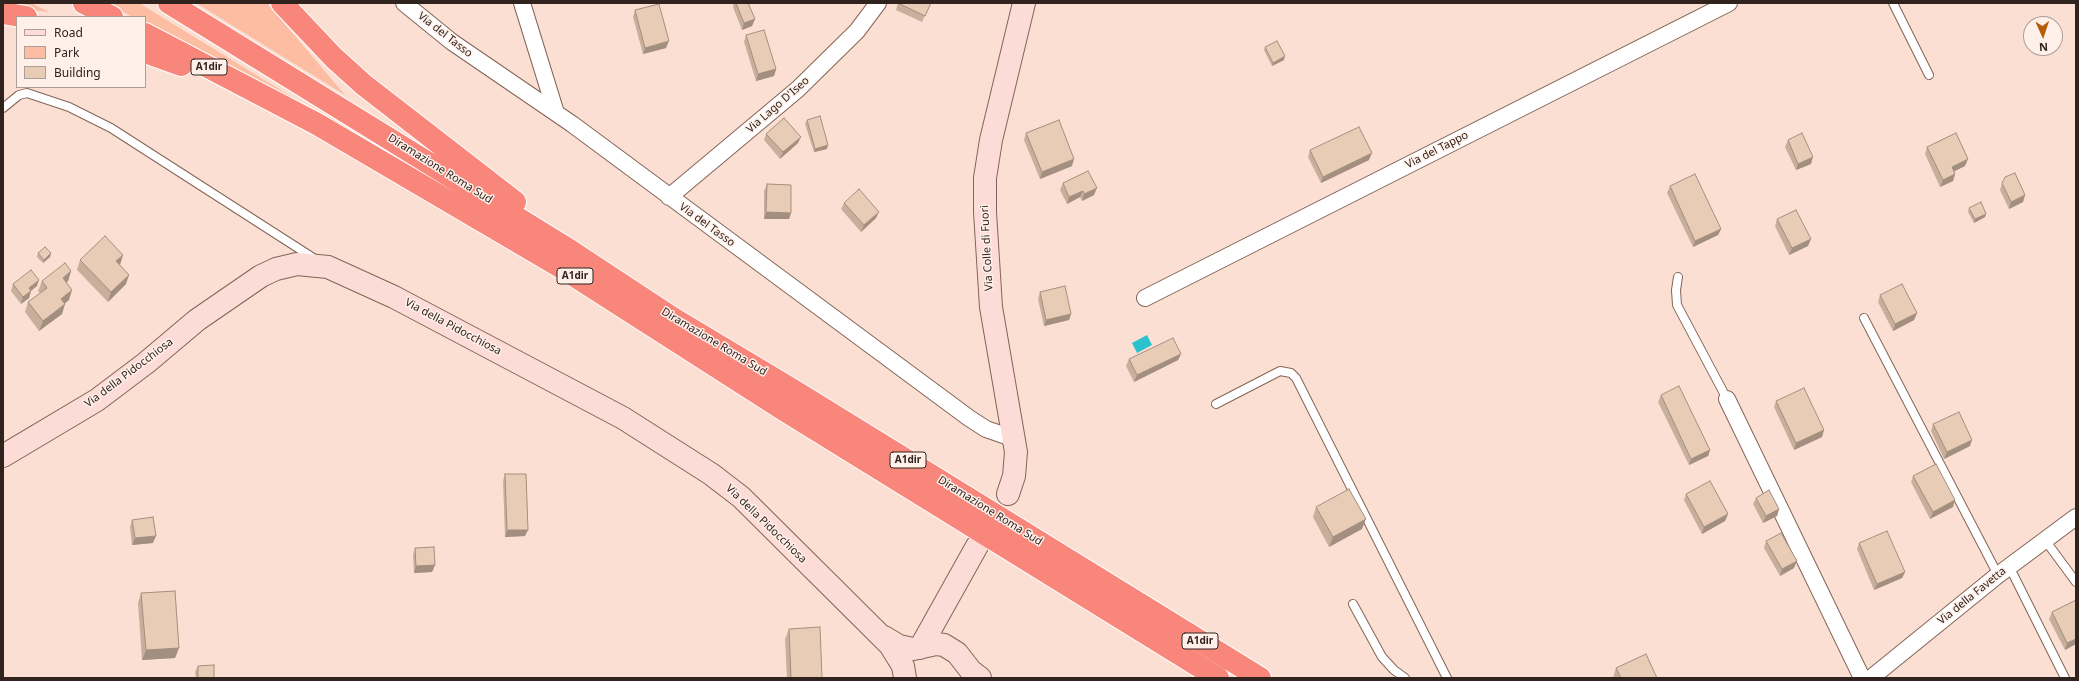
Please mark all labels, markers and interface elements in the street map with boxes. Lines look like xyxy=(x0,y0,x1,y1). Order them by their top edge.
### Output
street label: Via del Tasso xyxy=(415,10,475,60)
legend xyxy=(16,16,146,88)
north arrow xyxy=(2023,16,2063,56)
text: Road xyxy=(54,24,83,41)
text: N xyxy=(2039,40,2048,55)
text: Park xyxy=(54,44,79,61)
road number: A1dir xyxy=(191,59,227,75)
text: Building xyxy=(54,64,101,81)
street label: Via Lago D'Iseo xyxy=(744,74,812,136)
street label: Via del Tappo xyxy=(1403,129,1471,171)
street label: Diramazione Roma Sud xyxy=(385,131,495,207)
street label: Via del Tasso xyxy=(677,200,737,250)
street label: Via Colle di Fuori xyxy=(978,205,996,291)
road number: A1dir xyxy=(557,268,593,284)
street label: Via della Pidocchiosa xyxy=(403,296,503,358)
street label: Diramazione Roma Sud xyxy=(659,305,769,379)
street label: Via della Pidocchiosa xyxy=(82,335,176,411)
road number: A1dir xyxy=(890,452,926,468)
street label: Diramazione Roma Sud xyxy=(935,473,1045,549)
street label: Via della Pidocchiosa xyxy=(723,482,809,566)
street label: Via della Favetta xyxy=(1935,564,2009,628)
road number: A1dir xyxy=(1182,633,1218,649)

